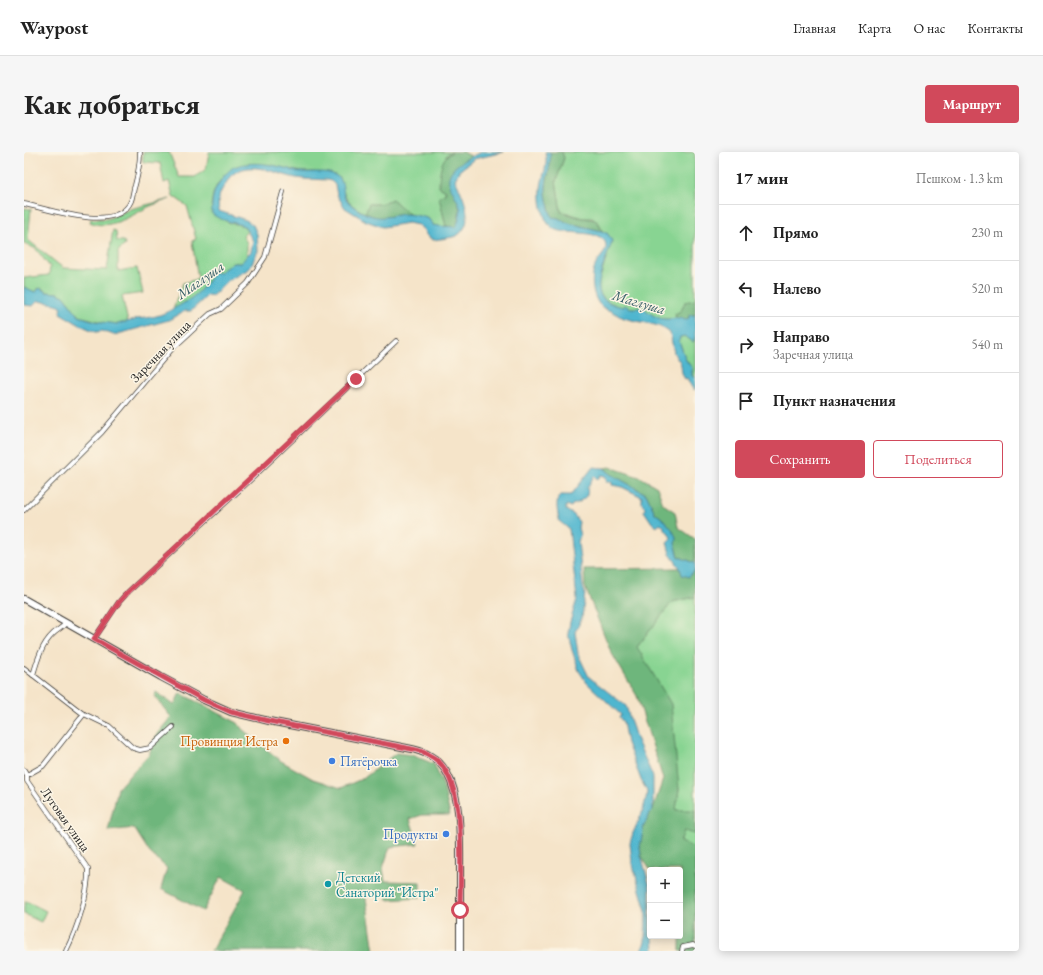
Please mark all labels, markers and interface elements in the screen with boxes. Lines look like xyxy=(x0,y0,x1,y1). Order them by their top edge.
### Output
text: Waypost xyxy=(20,15,88,40)
text: Главная xyxy=(793,19,836,37)
text: Карта xyxy=(858,19,891,37)
text: О нас xyxy=(913,19,945,37)
text: Контакты xyxy=(967,19,1023,37)
button: Маршрут xyxy=(925,85,1019,123)
text: Как добраться xyxy=(24,86,200,122)
text: 17 мин xyxy=(735,167,788,189)
text: Пешком · 1.3 km xyxy=(916,170,1003,187)
icon: ahead xyxy=(735,222,757,244)
text: Прямо xyxy=(773,223,818,242)
text: 230 m xyxy=(972,224,1003,241)
water label: Маглуша xyxy=(172,257,227,303)
icon: left xyxy=(735,278,757,300)
text: Налево xyxy=(773,279,821,298)
text: 520 m xyxy=(972,280,1003,297)
water label: Маглуша xyxy=(610,286,668,318)
street label: Заречная улица xyxy=(126,316,195,386)
text: Направо xyxy=(773,327,830,346)
icon: right xyxy=(735,334,757,356)
text: 540 m xyxy=(972,336,1003,353)
text: Заречная улица xyxy=(773,346,853,363)
route end xyxy=(347,370,365,388)
icon: arrive xyxy=(735,390,757,412)
text: Пункт назначения xyxy=(773,391,896,410)
button: Сохранить xyxy=(735,440,865,478)
button: Поделиться xyxy=(873,440,1003,478)
place label: Провинция Истра xyxy=(180,733,279,750)
marker: Провинция Истра xyxy=(281,736,291,746)
place label: Пятёрочка xyxy=(340,753,398,770)
marker: Пятёрочка xyxy=(327,756,337,766)
street label: Луговая улица xyxy=(37,784,95,856)
place label: Продукты xyxy=(383,826,438,843)
marker: Продукты xyxy=(441,829,451,839)
map controls xyxy=(647,867,683,939)
button: + xyxy=(647,867,683,903)
place label: Детский Санаторий "Истра" xyxy=(336,869,439,901)
marker: Детский Санаторий "Истра" xyxy=(323,879,333,889)
route start xyxy=(451,901,469,919)
button: − xyxy=(647,903,683,939)

